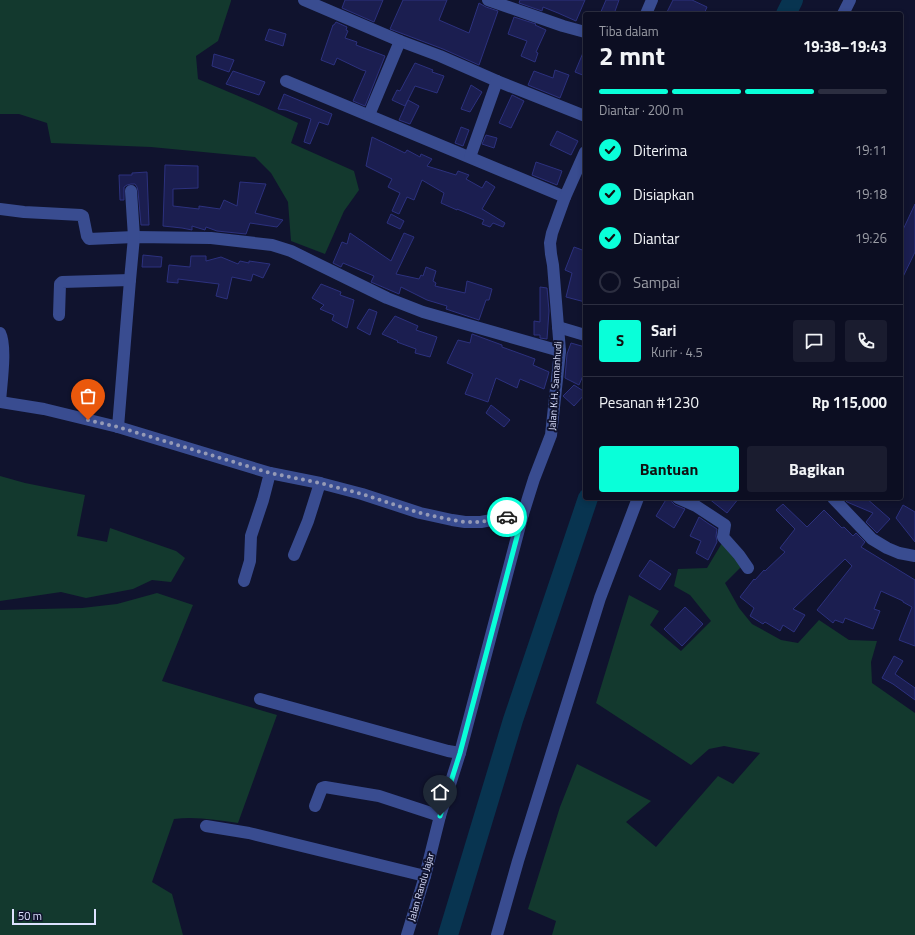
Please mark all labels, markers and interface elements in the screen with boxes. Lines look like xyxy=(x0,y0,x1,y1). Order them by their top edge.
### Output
text: Tiba dalam xyxy=(599,21,659,41)
text: 19:38–19:43 xyxy=(803,35,887,58)
text: 2 mnt xyxy=(599,36,665,75)
text: Diantar · 200 m xyxy=(599,100,683,120)
icon: check xyxy=(599,139,621,161)
text: Diterima xyxy=(633,139,687,162)
text: 19:11 xyxy=(855,140,887,160)
icon: check xyxy=(599,183,621,205)
text: Disiapkan xyxy=(633,183,694,206)
text: 19:18 xyxy=(855,184,887,204)
icon: check xyxy=(599,227,621,249)
text: Diantar xyxy=(633,227,679,250)
text: 19:26 xyxy=(855,228,887,248)
text: Sampai xyxy=(633,271,680,294)
text: Sari xyxy=(651,319,676,342)
button: chat xyxy=(793,320,835,362)
button: phone xyxy=(845,320,887,362)
text: S xyxy=(616,329,624,352)
street label: Jalan K.H. Samanhudi xyxy=(544,341,566,431)
text: Kurir · 4.5 xyxy=(651,342,703,362)
pin xyxy=(71,379,105,420)
icon: bag xyxy=(77,385,99,407)
text: Pesanan #1230 xyxy=(599,391,699,414)
text: Rp 115,000 xyxy=(812,391,887,414)
button: Bantuan xyxy=(599,446,739,492)
button: Bagikan xyxy=(747,446,887,492)
courier xyxy=(487,497,527,537)
icon: car xyxy=(496,506,518,528)
pin xyxy=(423,775,457,816)
icon: home xyxy=(429,781,451,803)
street label: Jalan Randu Jajar xyxy=(404,850,438,923)
scale bar xyxy=(12,907,96,926)
text: 50 m xyxy=(18,908,42,924)

